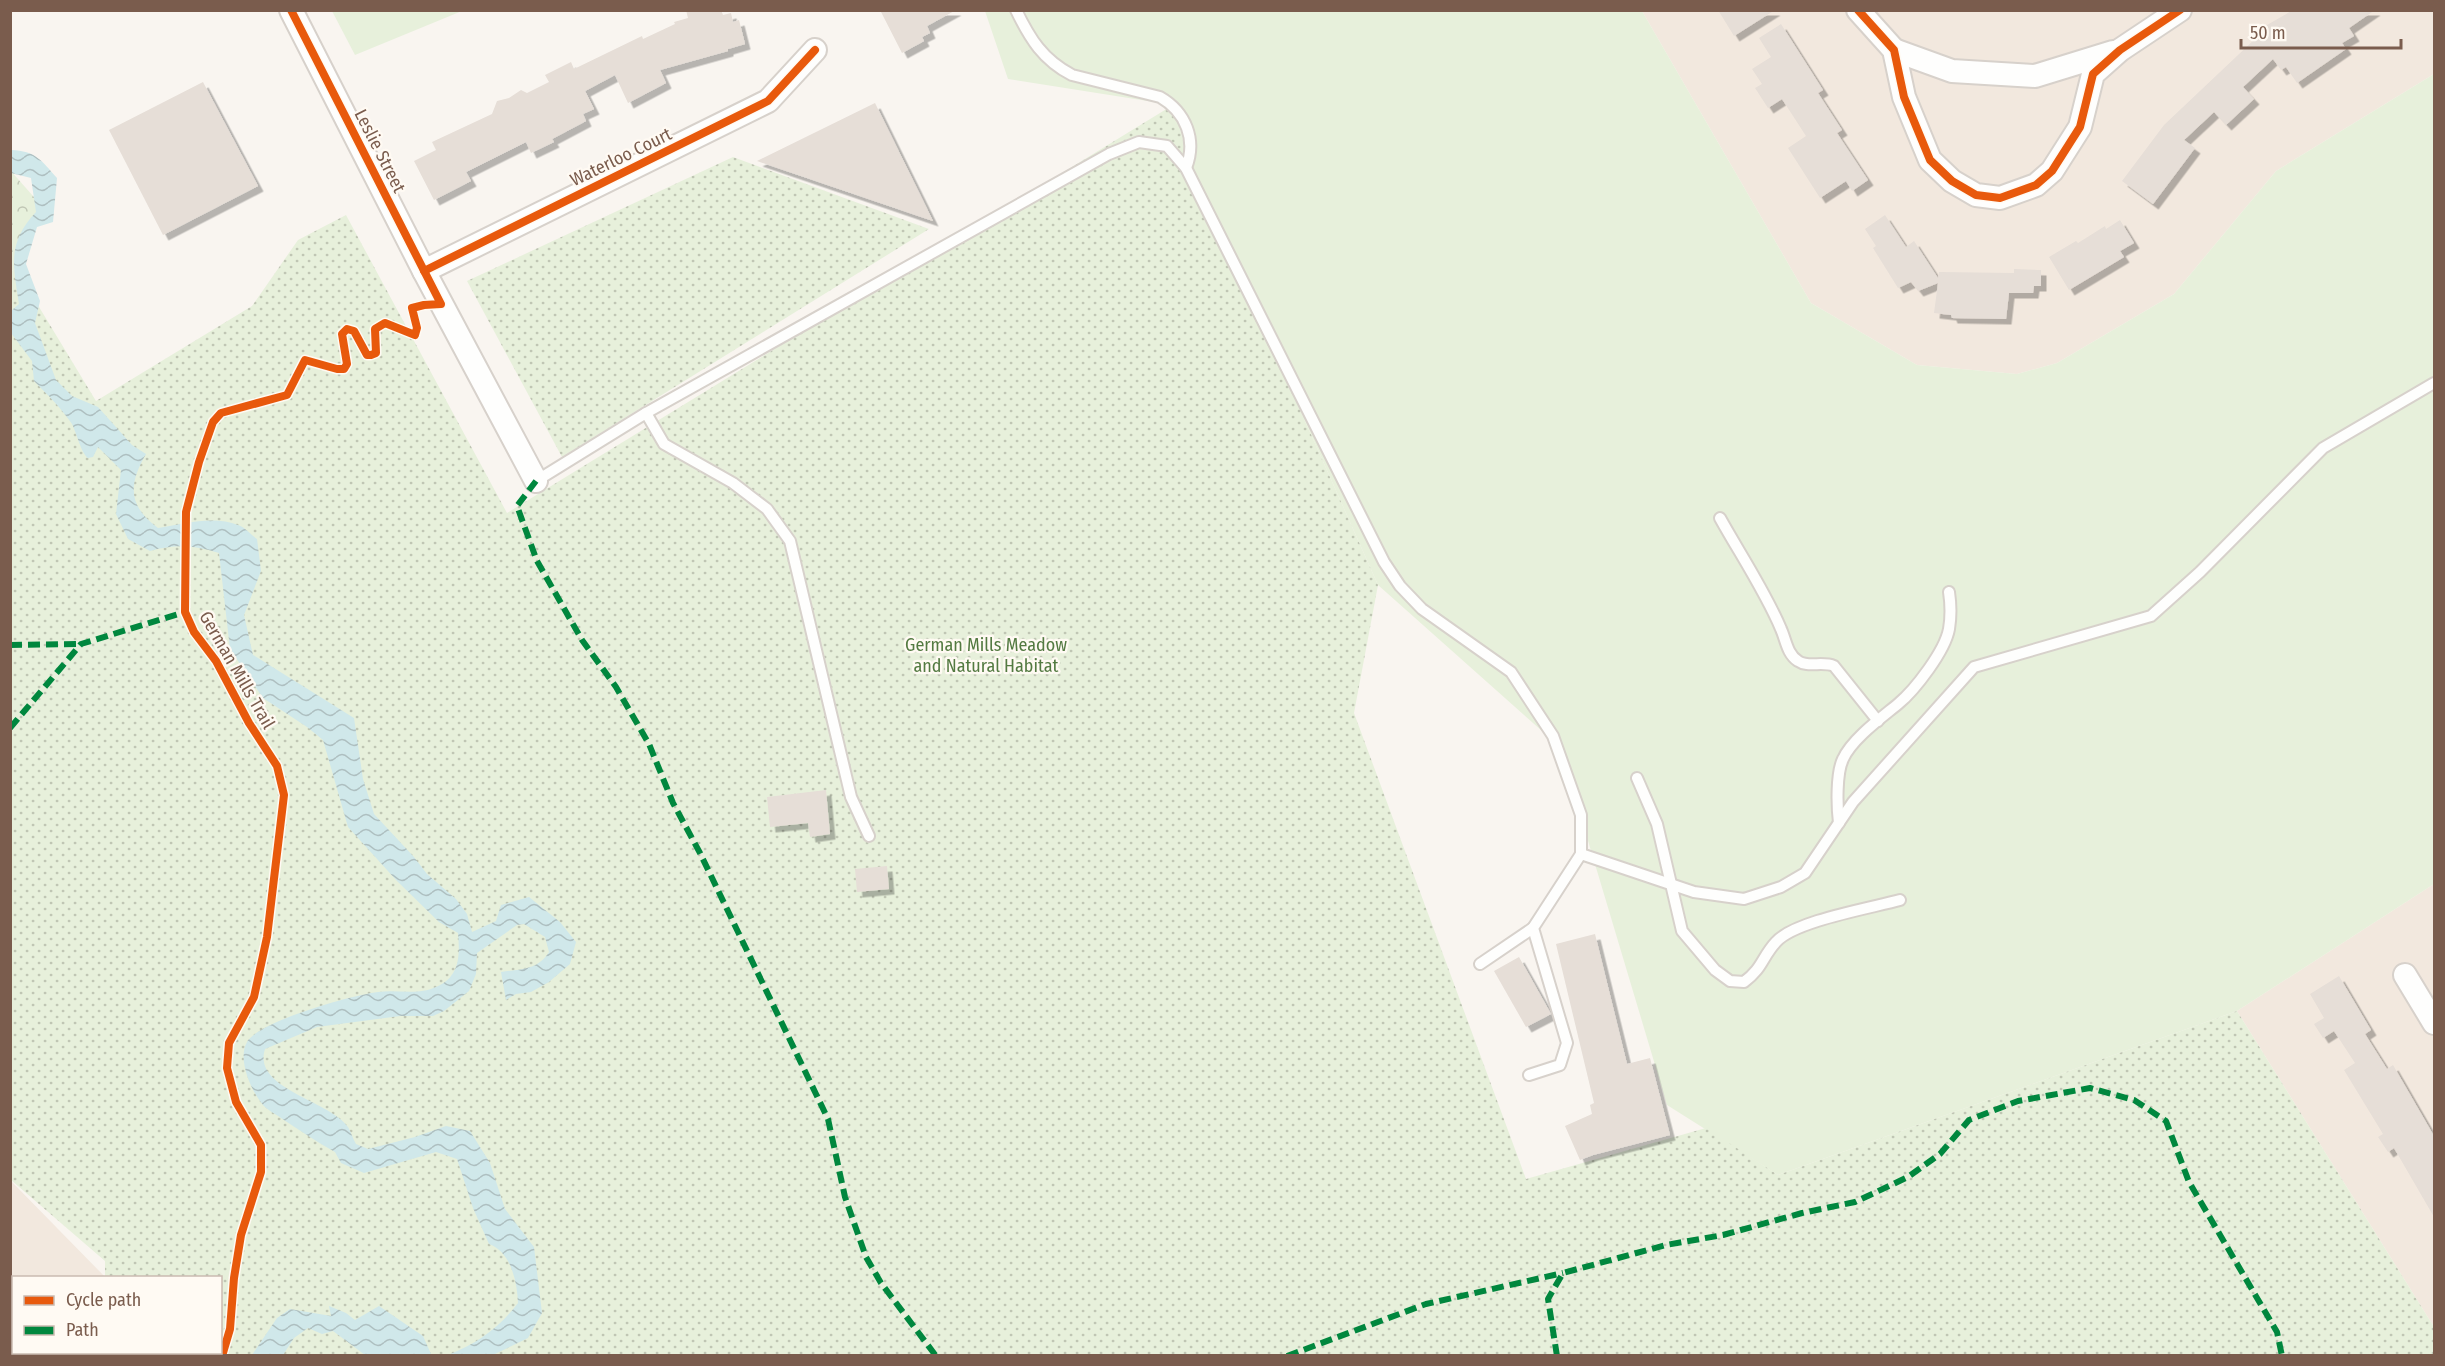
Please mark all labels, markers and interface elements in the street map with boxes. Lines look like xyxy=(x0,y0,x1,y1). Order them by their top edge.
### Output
scale bar xyxy=(2241,12,2402,50)
text: 50 m xyxy=(2250,22,2286,44)
street label: Leslie Street xyxy=(350,106,410,197)
street label: Waterloo Court xyxy=(567,123,675,191)
street label: German Mills Trail xyxy=(194,607,280,733)
park label: German Mills Meadow and Natural Habitat xyxy=(905,634,1067,677)
legend xyxy=(12,1276,222,1354)
text: Cycle path xyxy=(66,1289,141,1311)
text: Path xyxy=(66,1319,99,1341)

